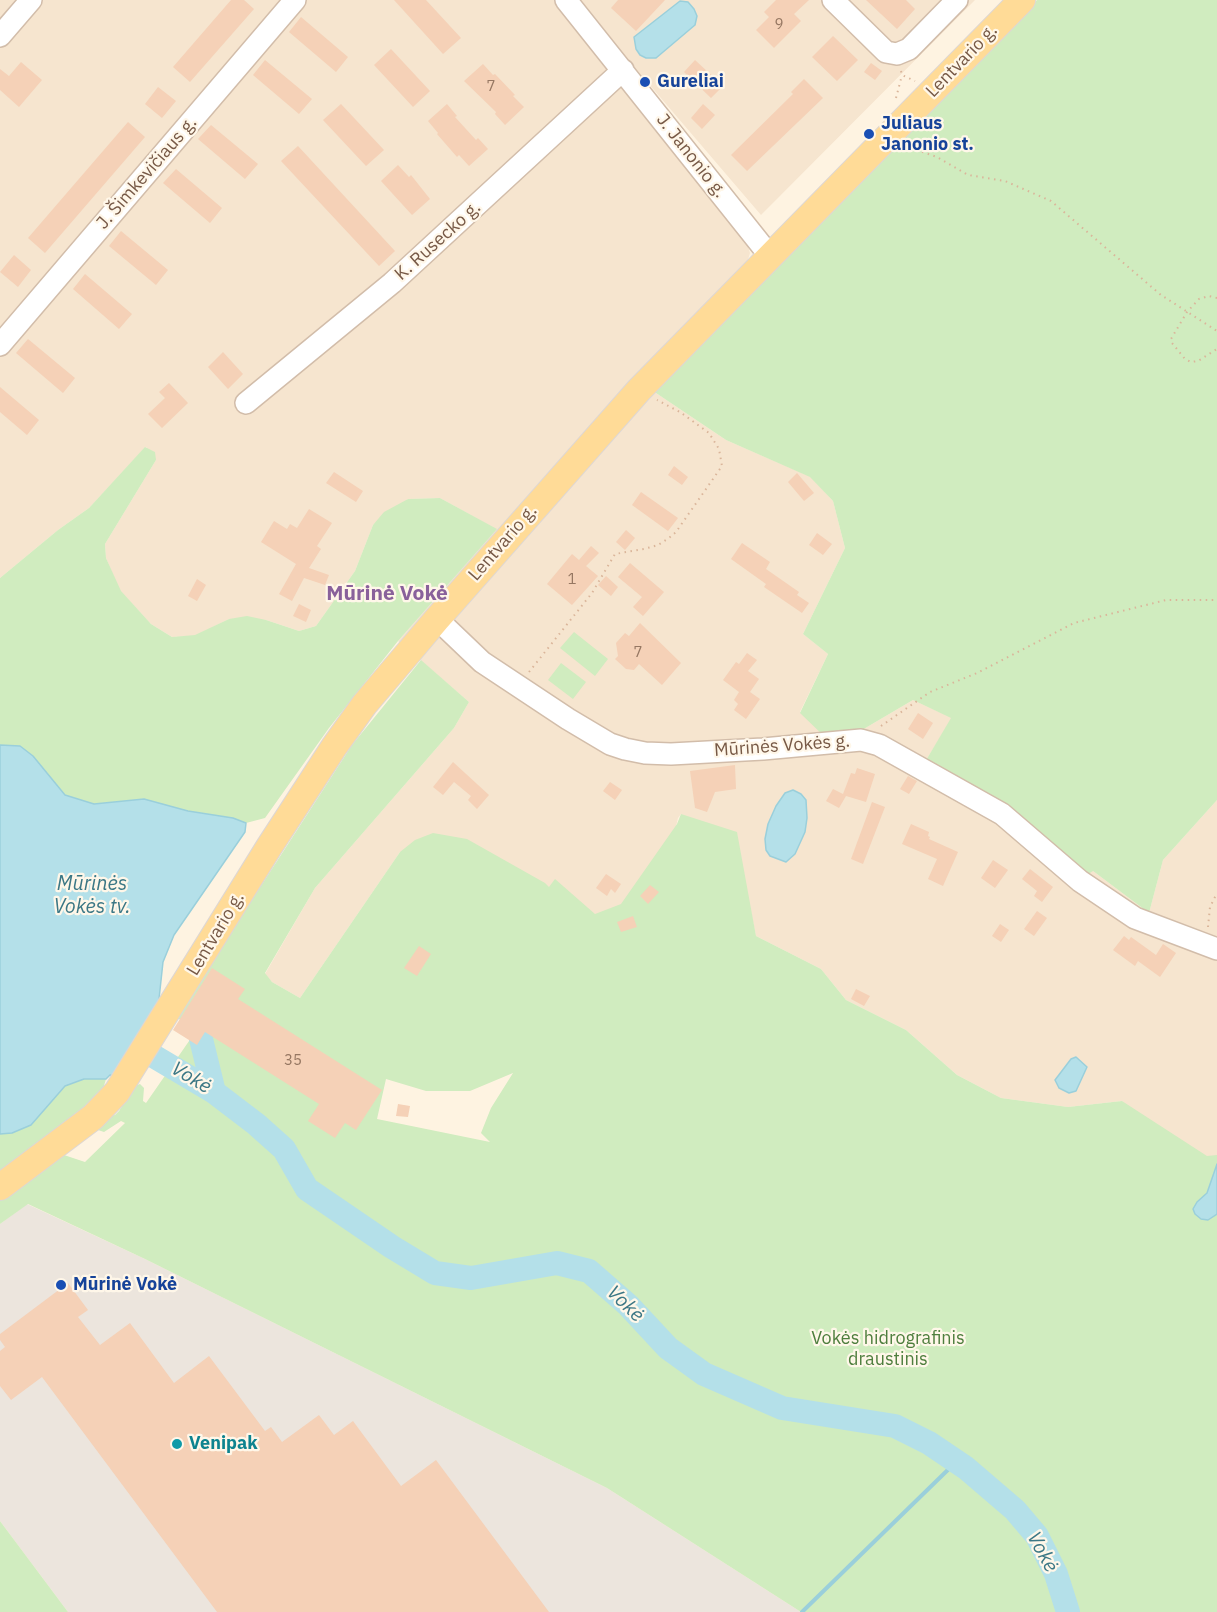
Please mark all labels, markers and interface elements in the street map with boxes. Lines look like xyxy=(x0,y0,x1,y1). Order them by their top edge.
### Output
house number: 9 xyxy=(775,16,783,34)
street label: Lentvario g. xyxy=(922,20,1002,102)
place label: Gureliai xyxy=(657,71,724,93)
marker: Gureliai xyxy=(638,75,652,89)
house number: 7 xyxy=(487,78,495,96)
street label: J. Janonio g. xyxy=(651,110,731,202)
street label: J. Šimkevičiaus g. xyxy=(92,112,202,234)
place label: Juliaus Janonio st. xyxy=(881,113,974,156)
marker: Juliaus Janonio st. xyxy=(862,127,876,141)
street label: K. Rusecko g. xyxy=(391,197,485,285)
street label: Lentvario g. xyxy=(464,501,542,585)
house number: 1 xyxy=(568,571,576,589)
district label: Mūrinė Vokė xyxy=(326,581,448,607)
house number: 7 xyxy=(634,644,642,662)
street label: Mūrinės Vokės g. xyxy=(713,730,851,762)
water label: Mūrinės Vokės tv. xyxy=(53,872,131,919)
street label: Lentvario g. xyxy=(183,888,249,980)
house number: 35 xyxy=(284,1052,302,1070)
water label: Vokė xyxy=(167,1057,215,1099)
place label: Mūrinė Vokė xyxy=(73,1274,177,1296)
marker: Mūrinė Vokė xyxy=(54,1278,68,1292)
water label: Vokė xyxy=(601,1281,649,1327)
park label: Vokės hidrografinis draustinis xyxy=(811,1328,965,1370)
place label: Venipak xyxy=(189,1433,258,1455)
marker: Venipak xyxy=(170,1437,184,1451)
water label: Vokė xyxy=(1021,1528,1063,1576)

